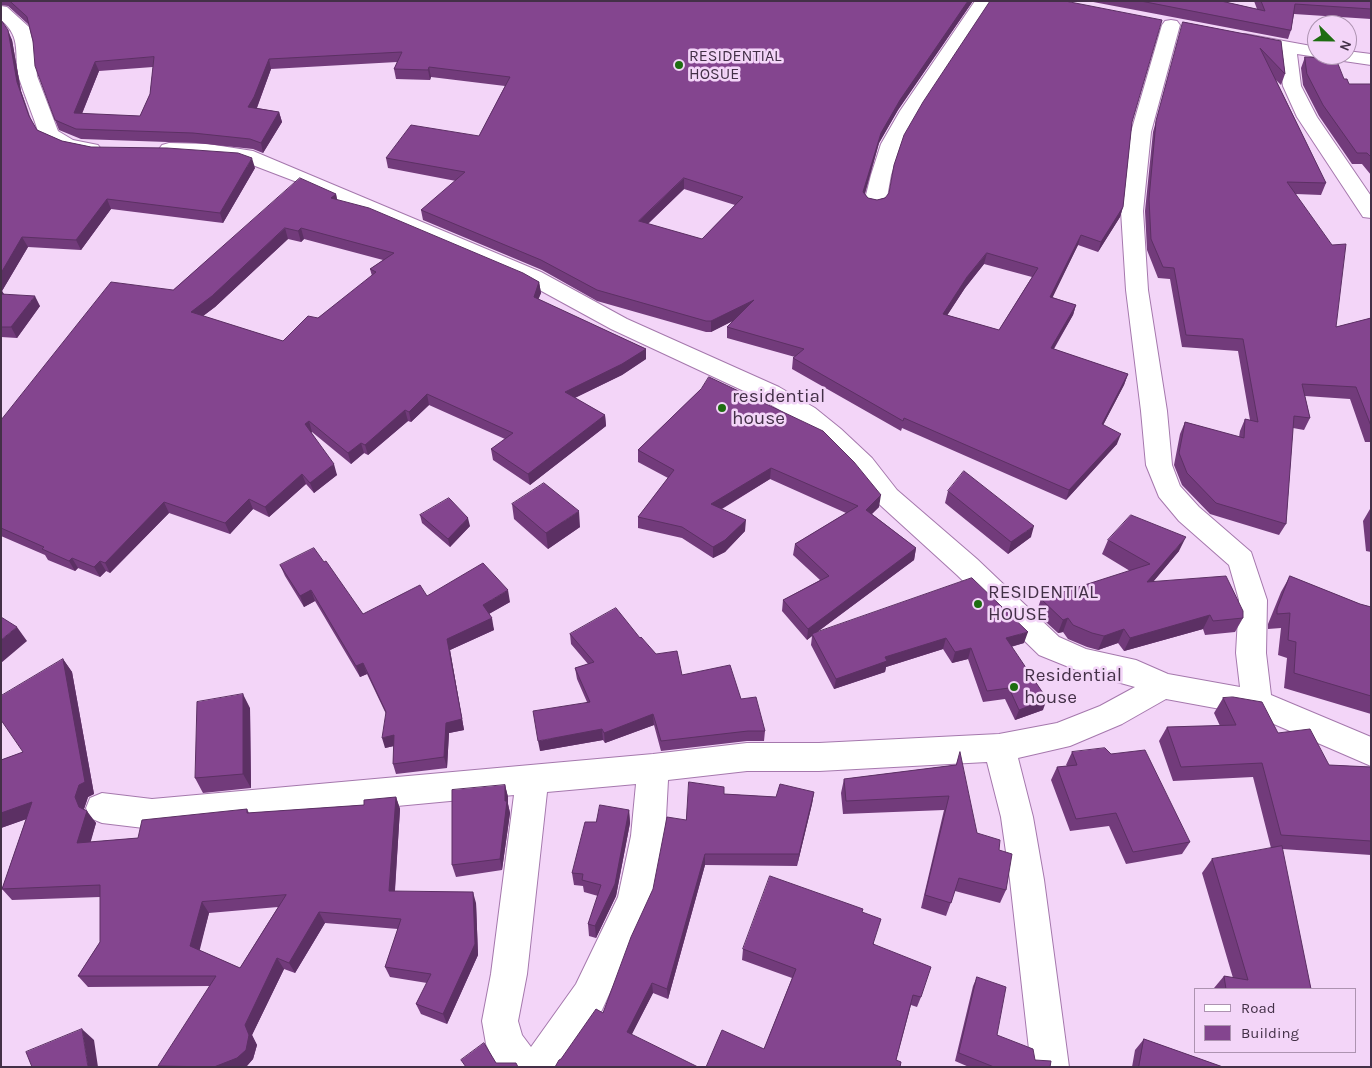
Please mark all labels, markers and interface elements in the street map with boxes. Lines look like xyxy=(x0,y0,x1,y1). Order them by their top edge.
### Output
north arrow xyxy=(1307,15,1357,65)
text: N xyxy=(1336,38,1355,54)
place label: RESIDENTIAL HOSUE xyxy=(689,46,782,84)
marker: RESIDENTIAL HOSUE xyxy=(673,59,685,71)
place label: residential house xyxy=(732,386,825,430)
marker: residential house xyxy=(716,402,728,414)
place label: RESIDENTIAL HOUSE xyxy=(988,582,1098,626)
marker: RESIDENTIAL HOUSE xyxy=(972,598,984,610)
place label: Residential house xyxy=(1024,665,1122,709)
marker: Residential house xyxy=(1008,681,1020,693)
legend xyxy=(1194,988,1357,1053)
text: Road xyxy=(1241,999,1276,1017)
text: Building xyxy=(1241,1024,1299,1042)

